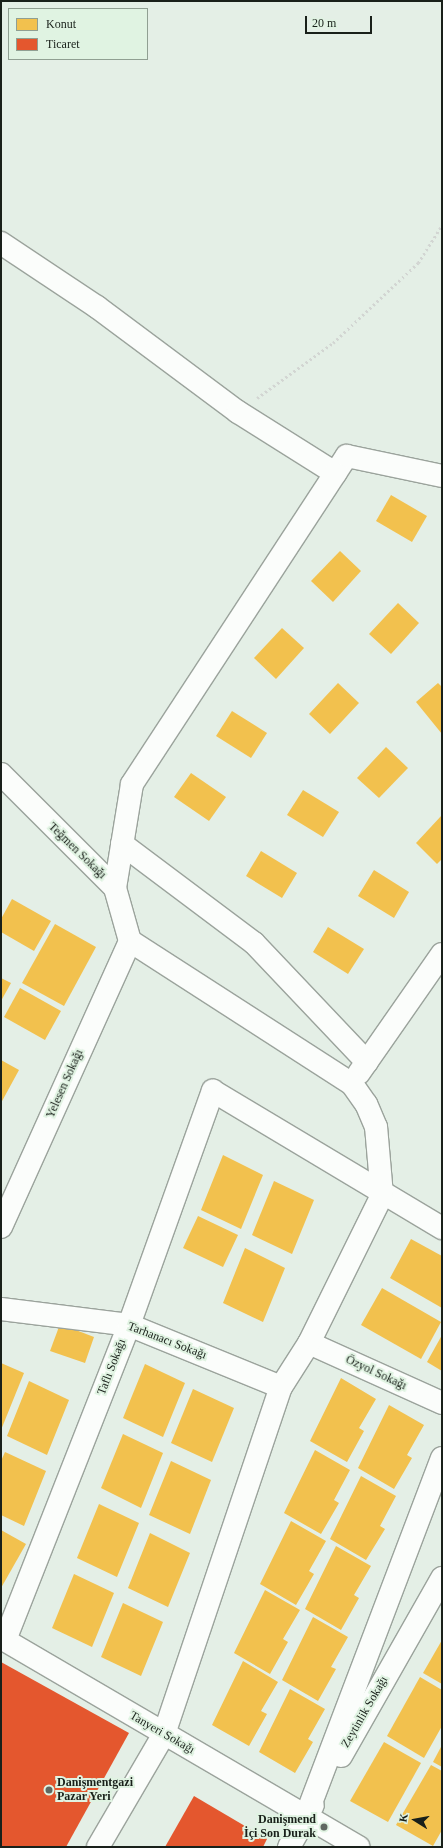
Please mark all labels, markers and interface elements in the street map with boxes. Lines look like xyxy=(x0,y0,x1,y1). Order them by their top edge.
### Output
legend xyxy=(8,8,148,60)
scale bar xyxy=(307,8,374,34)
text: 20 m xyxy=(312,16,336,30)
text: Konut xyxy=(46,17,76,31)
text: Ticaret xyxy=(46,37,80,51)
street label: Teğmen Sokağı xyxy=(45,820,109,882)
street label: Yelesen Sokağı xyxy=(43,1047,87,1121)
street label: Tarhanacı Sokağı xyxy=(125,1319,209,1363)
street label: Taflı Sokağı xyxy=(95,1337,129,1397)
street label: Özyol Sokağı xyxy=(343,1353,409,1393)
street label: Zeytinlik Sokağı xyxy=(339,1674,391,1750)
street label: Tanyeri Sokağı xyxy=(127,1709,197,1757)
place label: Danişmentgazi Pazar Yeri xyxy=(57,1776,133,1804)
marker: Danişmentgazi Pazar Yeri xyxy=(44,1785,54,1795)
north arrow xyxy=(395,1800,435,1840)
text: K xyxy=(397,1812,410,1823)
place label: Danişmend İçi Son Durak xyxy=(244,1813,316,1841)
marker: Danişmend İçi Son Durak xyxy=(319,1822,329,1832)

